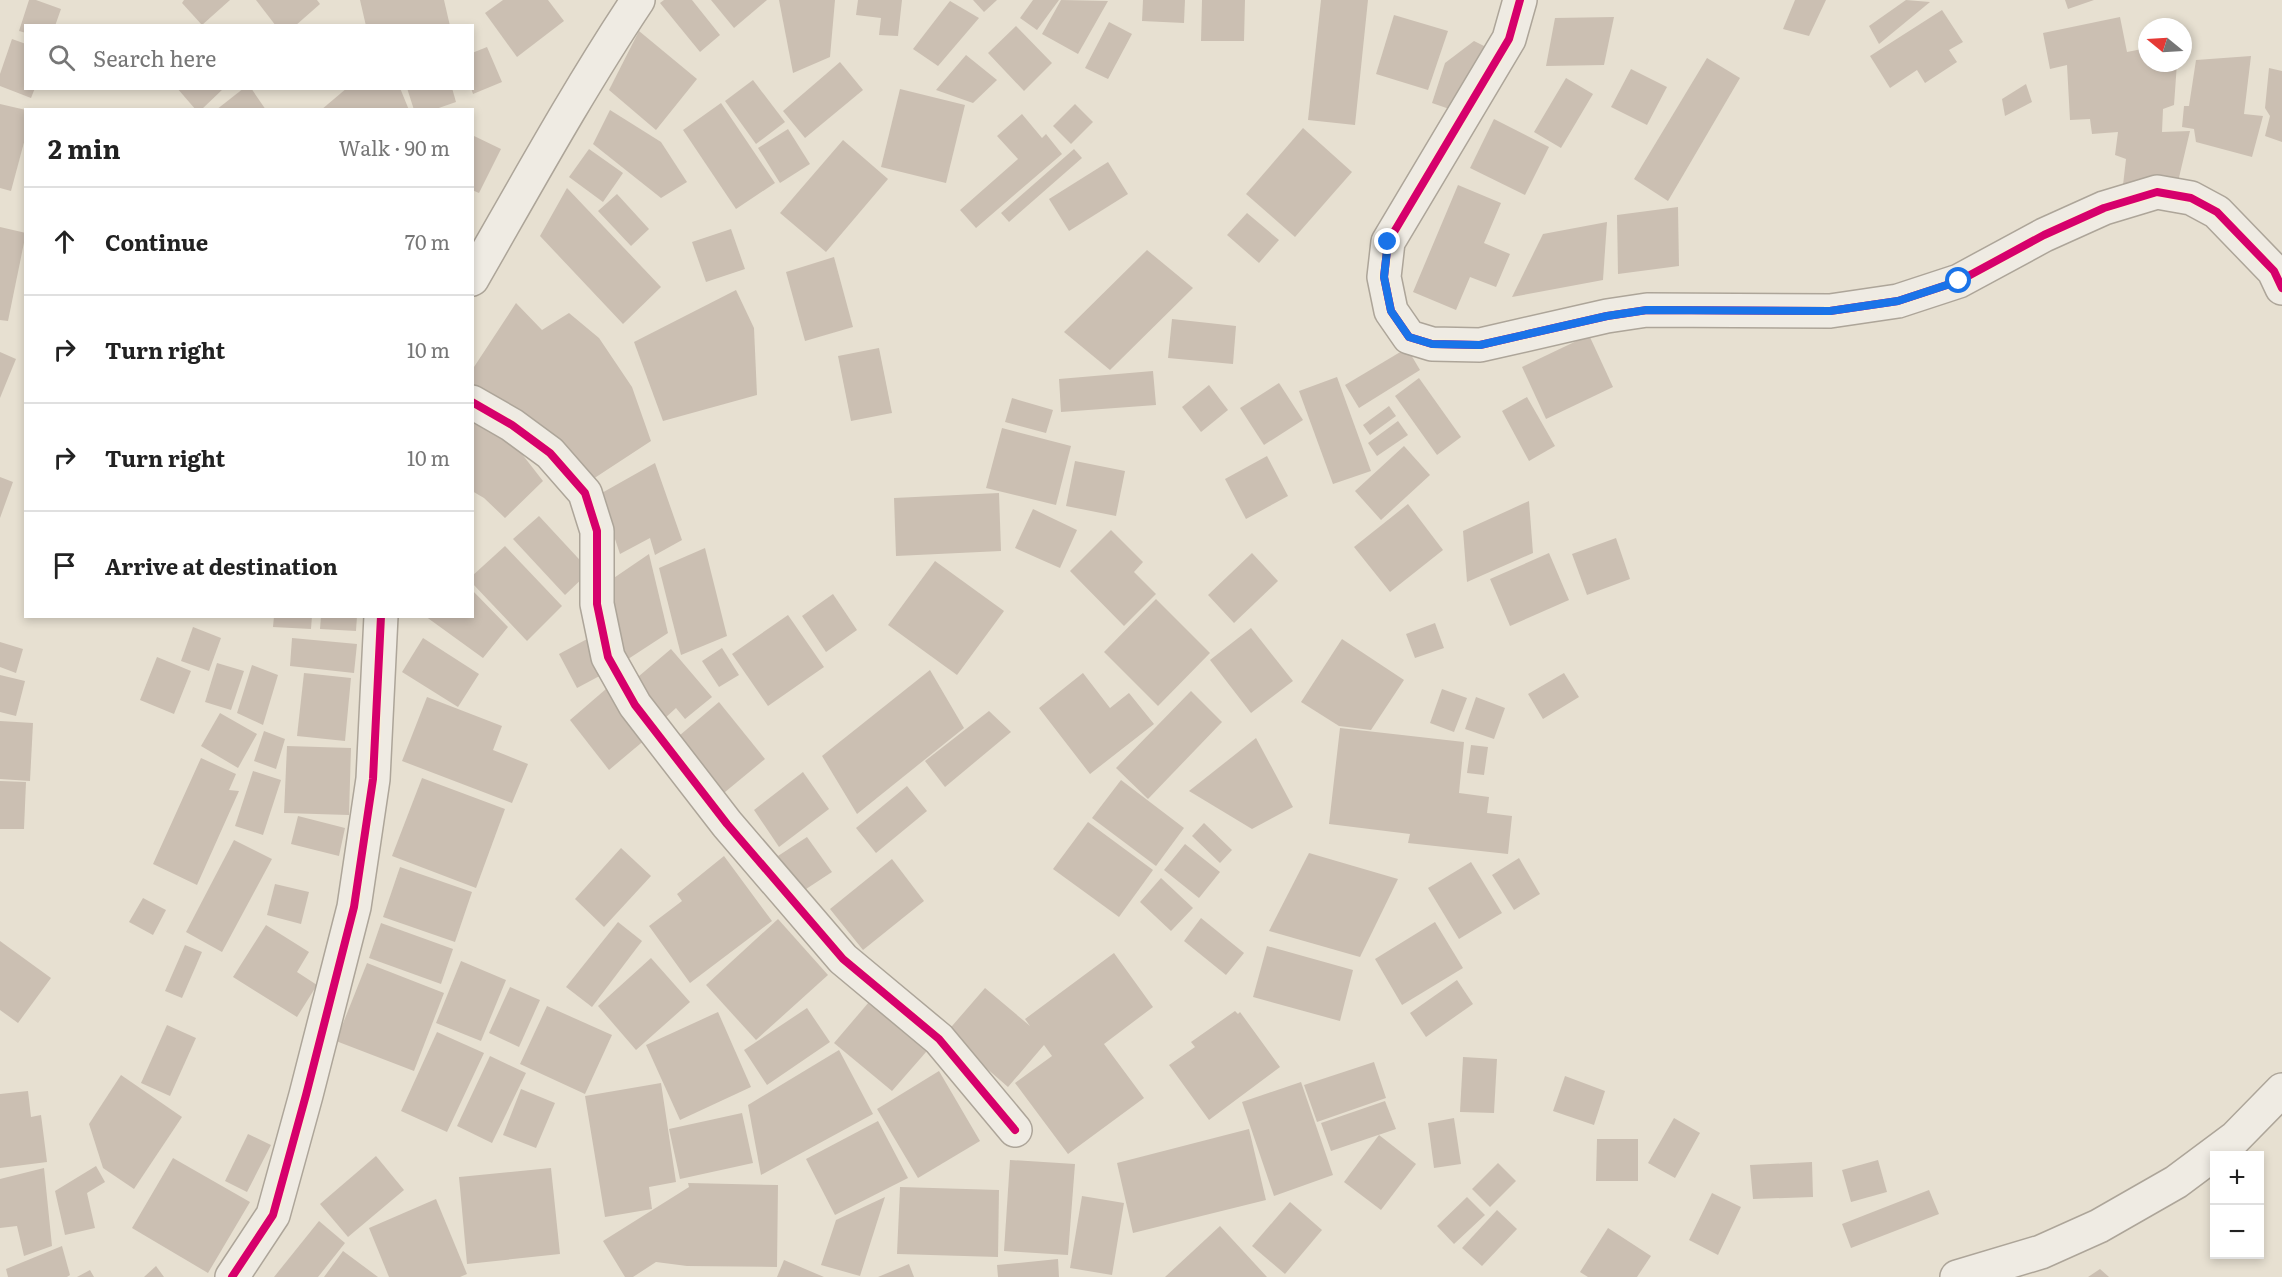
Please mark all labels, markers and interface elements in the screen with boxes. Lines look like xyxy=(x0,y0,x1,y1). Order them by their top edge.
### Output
north arrow xyxy=(2138,18,2192,72)
search box xyxy=(24,24,474,90)
icon: search xyxy=(45,41,78,74)
text: Search here xyxy=(93,41,216,74)
text: 2 min xyxy=(48,128,121,167)
text: Walk · 90 m xyxy=(339,132,450,162)
icon: ahead xyxy=(48,225,81,258)
text: Continue xyxy=(105,225,208,258)
text: 70 m xyxy=(405,226,450,256)
route end xyxy=(1374,228,1400,254)
route start xyxy=(1945,267,1971,293)
icon: right xyxy=(48,333,81,366)
text: Turn right xyxy=(105,333,225,366)
text: 10 m xyxy=(407,334,450,364)
icon: right xyxy=(48,441,81,474)
text: Turn right xyxy=(105,441,225,474)
text: 10 m xyxy=(407,442,450,472)
icon: arrive xyxy=(48,549,81,582)
text: Arrive at destination xyxy=(105,549,338,582)
map controls xyxy=(2210,1151,2264,1259)
button: + xyxy=(2210,1151,2264,1205)
button: − xyxy=(2210,1205,2264,1259)

